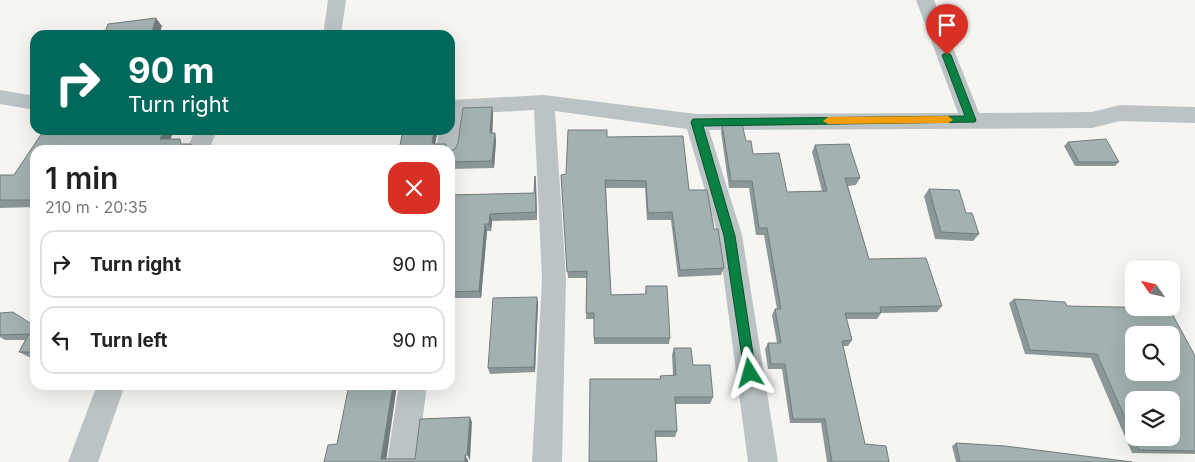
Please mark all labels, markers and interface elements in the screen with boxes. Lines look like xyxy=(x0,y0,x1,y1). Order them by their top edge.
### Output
pin xyxy=(926,4,968,55)
icon: arrive xyxy=(933,11,961,39)
text: 90 m xyxy=(128,49,215,91)
icon: right xyxy=(45,50,110,115)
text: Turn right xyxy=(128,91,229,117)
text: 1 min xyxy=(45,160,118,196)
button: close xyxy=(388,162,440,214)
text: 210 m · 20:35 xyxy=(45,197,148,217)
icon: right xyxy=(47,250,75,278)
text: Turn right xyxy=(90,253,181,276)
text: 90 m xyxy=(392,253,438,276)
north arrow xyxy=(1125,261,1180,316)
map controls xyxy=(1125,261,1180,446)
icon: left xyxy=(47,326,75,354)
button: search xyxy=(1125,326,1180,381)
text: Turn left xyxy=(90,329,168,352)
text: 90 m xyxy=(392,329,438,352)
position arrow xyxy=(723,346,775,398)
button: layers xyxy=(1125,391,1180,446)

